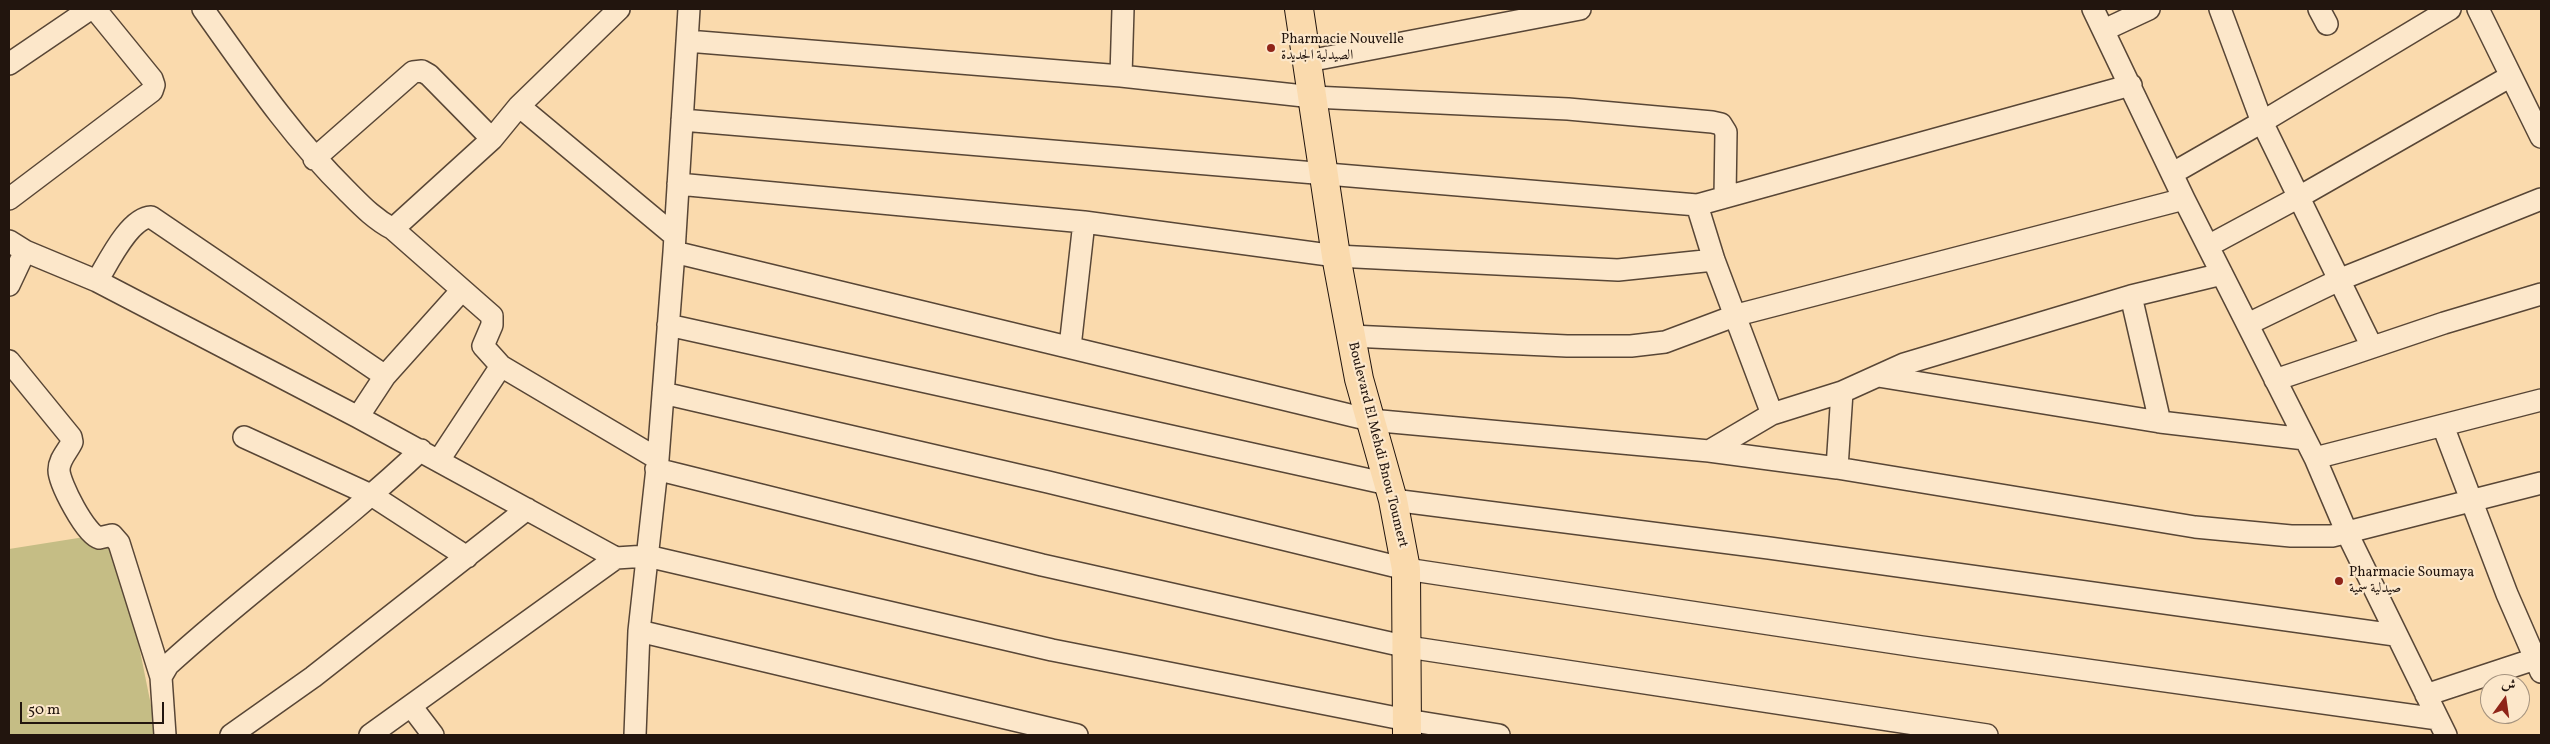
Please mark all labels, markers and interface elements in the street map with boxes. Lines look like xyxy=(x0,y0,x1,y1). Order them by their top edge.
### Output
place label: Pharmacie Nouvelle الصيدلية الجديدة xyxy=(1281,32,1404,64)
marker: Pharmacie Nouvelle الصيدلية الجديدة xyxy=(1265,42,1277,54)
street label: Boulevard El Mehdi Bnou Toumert xyxy=(1343,340,1411,550)
place label: Pharmacie Soumaya صيدلية سمية xyxy=(2349,565,2474,598)
marker: Pharmacie Soumaya صيدلية سمية xyxy=(2333,575,2345,587)
north arrow xyxy=(2480,674,2530,724)
text: ش xyxy=(2499,674,2518,696)
scale bar xyxy=(22,692,166,724)
text: 50 m xyxy=(28,700,60,721)

